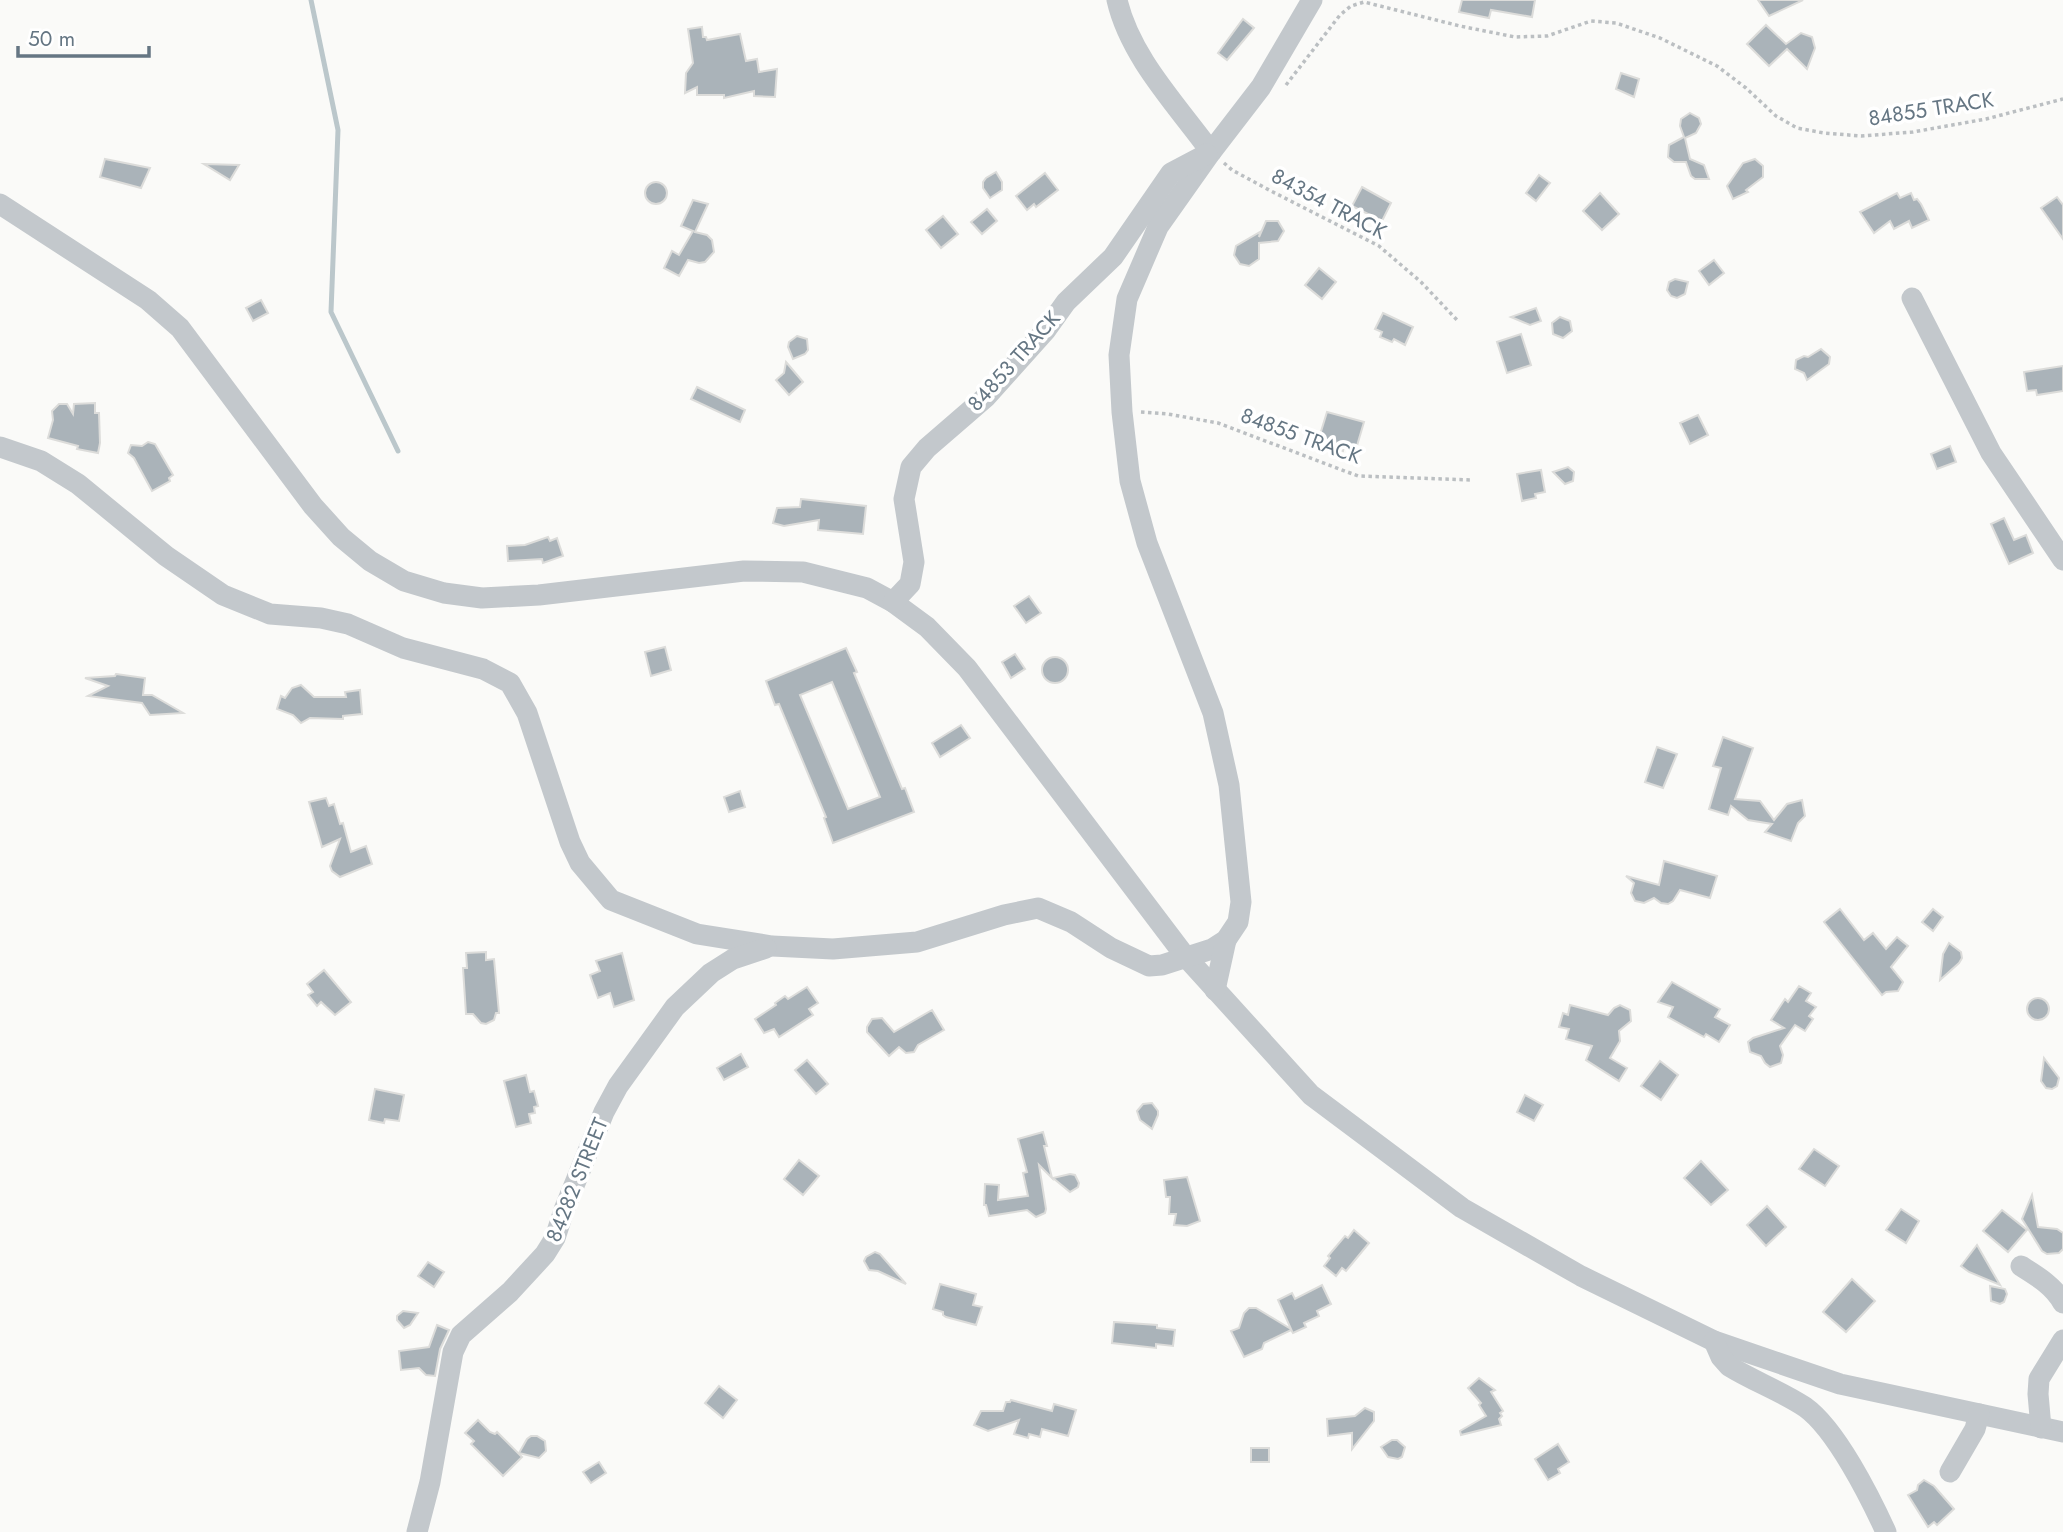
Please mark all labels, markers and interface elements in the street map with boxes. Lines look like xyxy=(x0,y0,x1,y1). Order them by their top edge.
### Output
scale bar xyxy=(18,14,149,58)
text: 50 m xyxy=(28,24,75,54)
street label: 84855 TRACK xyxy=(1866,84,1996,134)
street label: 84354 TRACK xyxy=(1266,161,1392,247)
street label: 84853 TRACK xyxy=(961,304,1067,418)
street label: 84855 TRACK xyxy=(1237,400,1366,472)
street label: 84282 STREET xyxy=(539,1113,616,1246)

